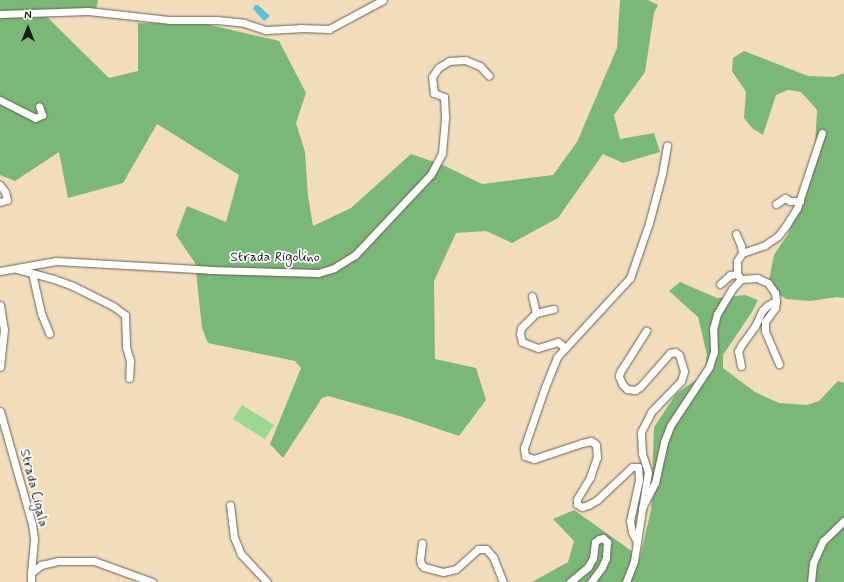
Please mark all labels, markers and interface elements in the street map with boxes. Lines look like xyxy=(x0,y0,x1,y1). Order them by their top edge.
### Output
north arrow xyxy=(8,8,48,48)
text: N xyxy=(24,9,32,23)
street label: Strada Rigolino xyxy=(231,249,319,265)
street label: Strada Cigala xyxy=(16,446,52,530)

